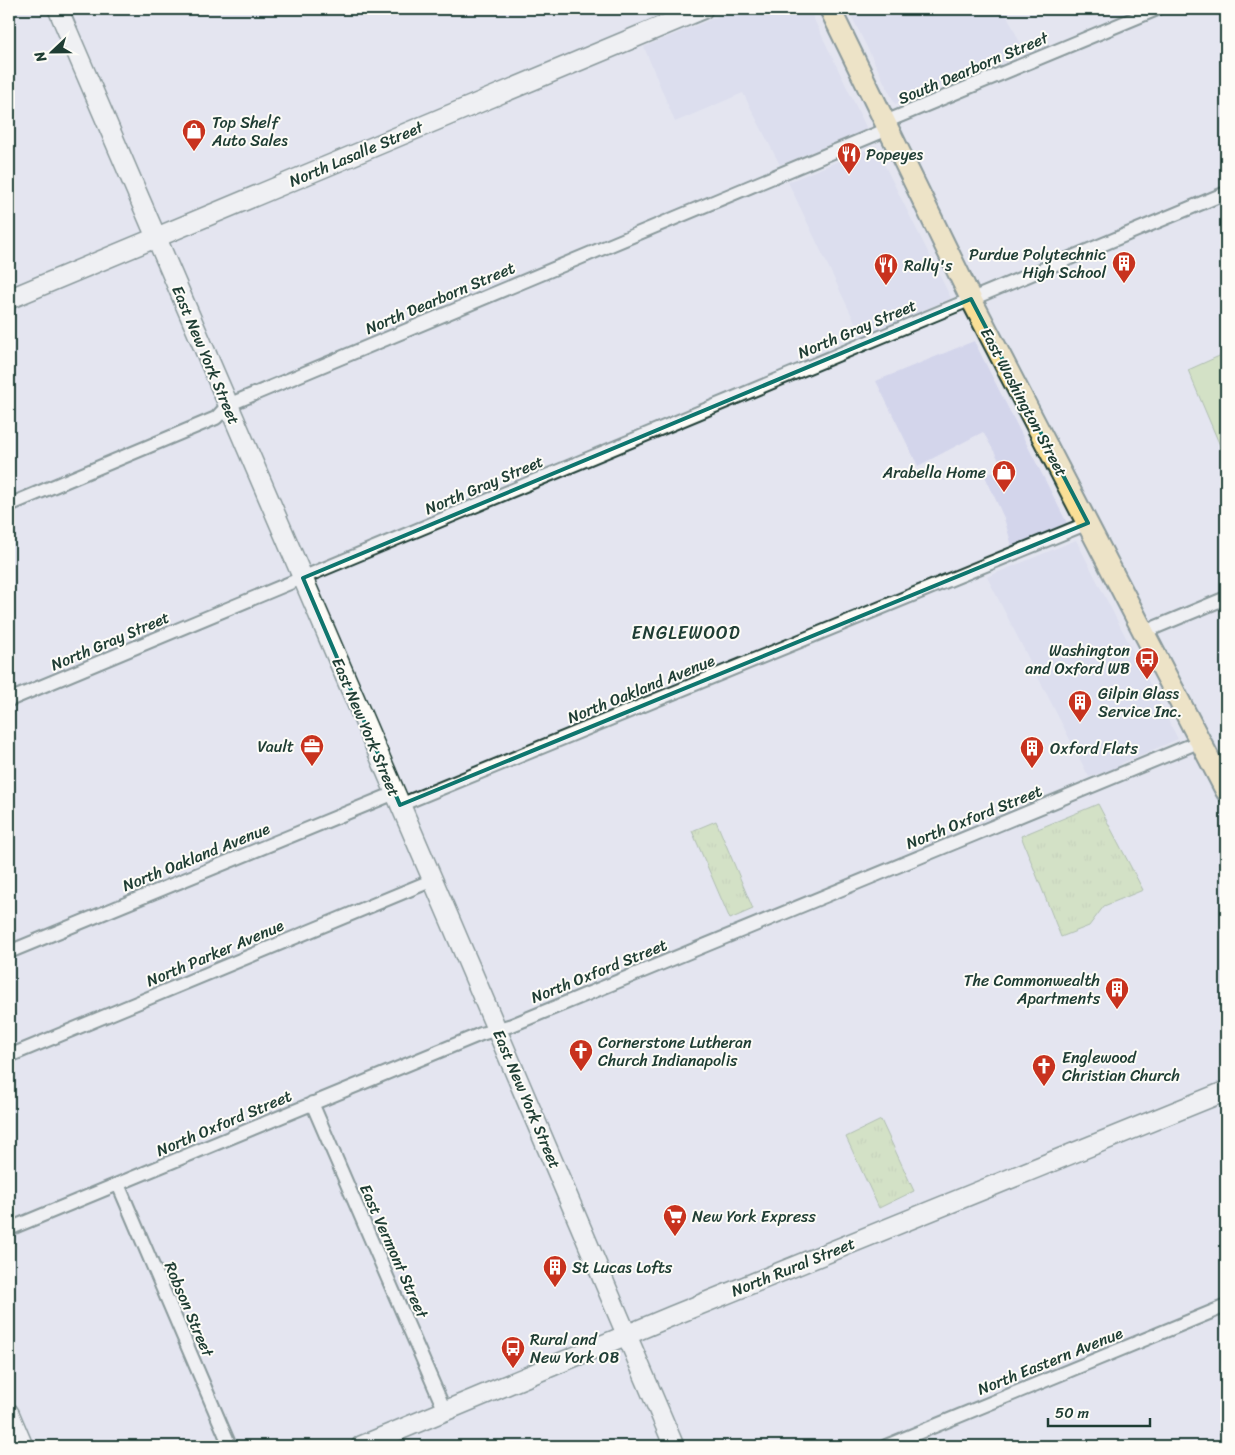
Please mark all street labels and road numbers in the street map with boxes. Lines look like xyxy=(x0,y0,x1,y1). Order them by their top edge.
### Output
street label: South Dearborn Street xyxy=(893,23,1053,113)
street label: North Lasalle Street xyxy=(284,112,428,195)
street label: North Dearborn Street xyxy=(360,253,520,343)
street label: East New York Street xyxy=(164,281,248,429)
street label: North Gray Street xyxy=(793,291,921,367)
street label: East Washington Street xyxy=(972,322,1076,482)
street label: North Gray Street xyxy=(420,447,548,523)
street label: North Gray Street xyxy=(46,603,174,679)
street label: North Oakland Avenue xyxy=(563,646,720,732)
street label: East New York Street xyxy=(324,653,408,801)
street label: North Oxford Street xyxy=(901,776,1047,858)
street label: North Oakland Avenue xyxy=(118,814,275,900)
street label: North Parker Avenue xyxy=(142,911,289,995)
street label: North Oxford Street xyxy=(526,930,672,1012)
street label: East New York Street xyxy=(485,1025,569,1173)
street label: North Oxford Street xyxy=(152,1081,296,1165)
street label: East Vermont Street xyxy=(351,1179,437,1323)
street label: North Rural Street xyxy=(726,1229,860,1305)
street label: Robson Street xyxy=(156,1257,222,1362)
street label: North Eastern Avenue xyxy=(973,1318,1127,1403)

